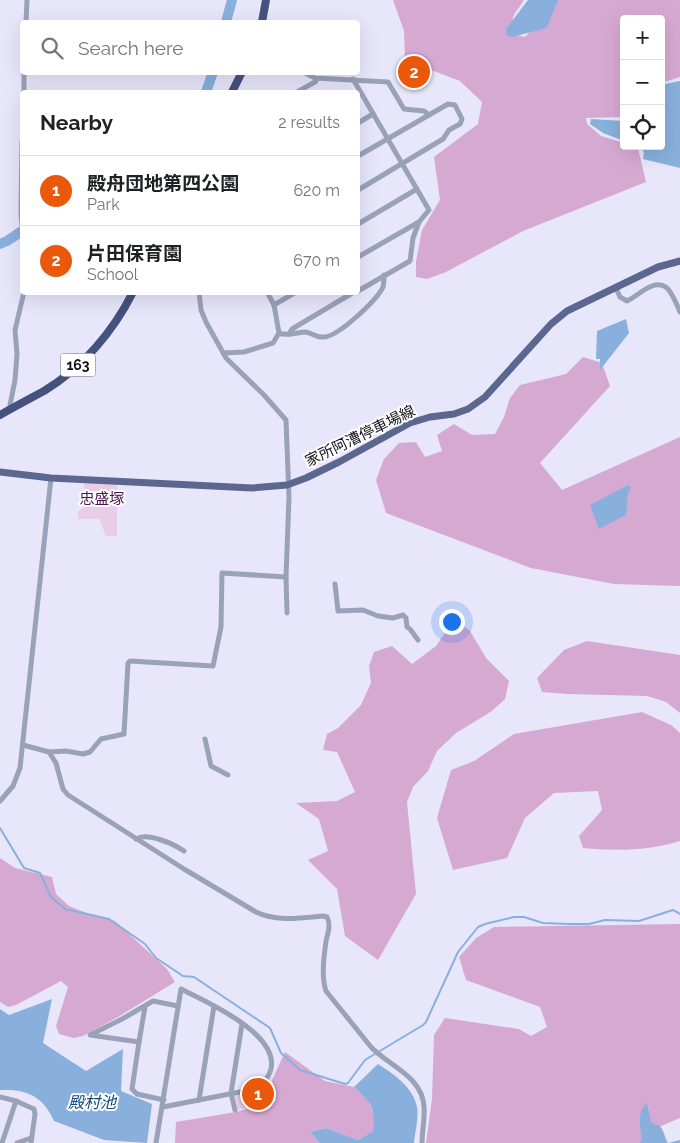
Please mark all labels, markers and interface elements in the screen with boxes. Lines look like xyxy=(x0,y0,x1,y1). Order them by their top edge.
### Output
map controls xyxy=(620,15,665,150)
button: + xyxy=(620,15,665,60)
search box xyxy=(20,20,360,75)
icon: search xyxy=(38,34,66,62)
text: Search here xyxy=(78,37,184,59)
pin: 2 xyxy=(398,53,430,91)
button: − xyxy=(620,60,665,105)
button: locate xyxy=(620,105,665,150)
text: Nearby xyxy=(40,110,113,135)
text: 2 results xyxy=(278,113,340,132)
text: 殿舟団地第四公園 xyxy=(87,172,239,194)
text: 1 xyxy=(52,181,60,200)
text: 620 m xyxy=(293,181,340,200)
text: Park xyxy=(87,195,120,214)
text: 片田保育園 xyxy=(87,242,182,264)
text: 2 xyxy=(51,251,61,270)
text: 670 m xyxy=(293,251,340,270)
text: School xyxy=(87,265,138,284)
road number: 163 xyxy=(60,354,96,376)
street label: 家所阿漕停車場線 xyxy=(302,402,418,470)
park label: 忠盛塚 xyxy=(79,490,125,508)
your location xyxy=(439,609,465,635)
pin: 1 xyxy=(242,1075,274,1113)
water label: 殿村池 xyxy=(68,1093,118,1112)

